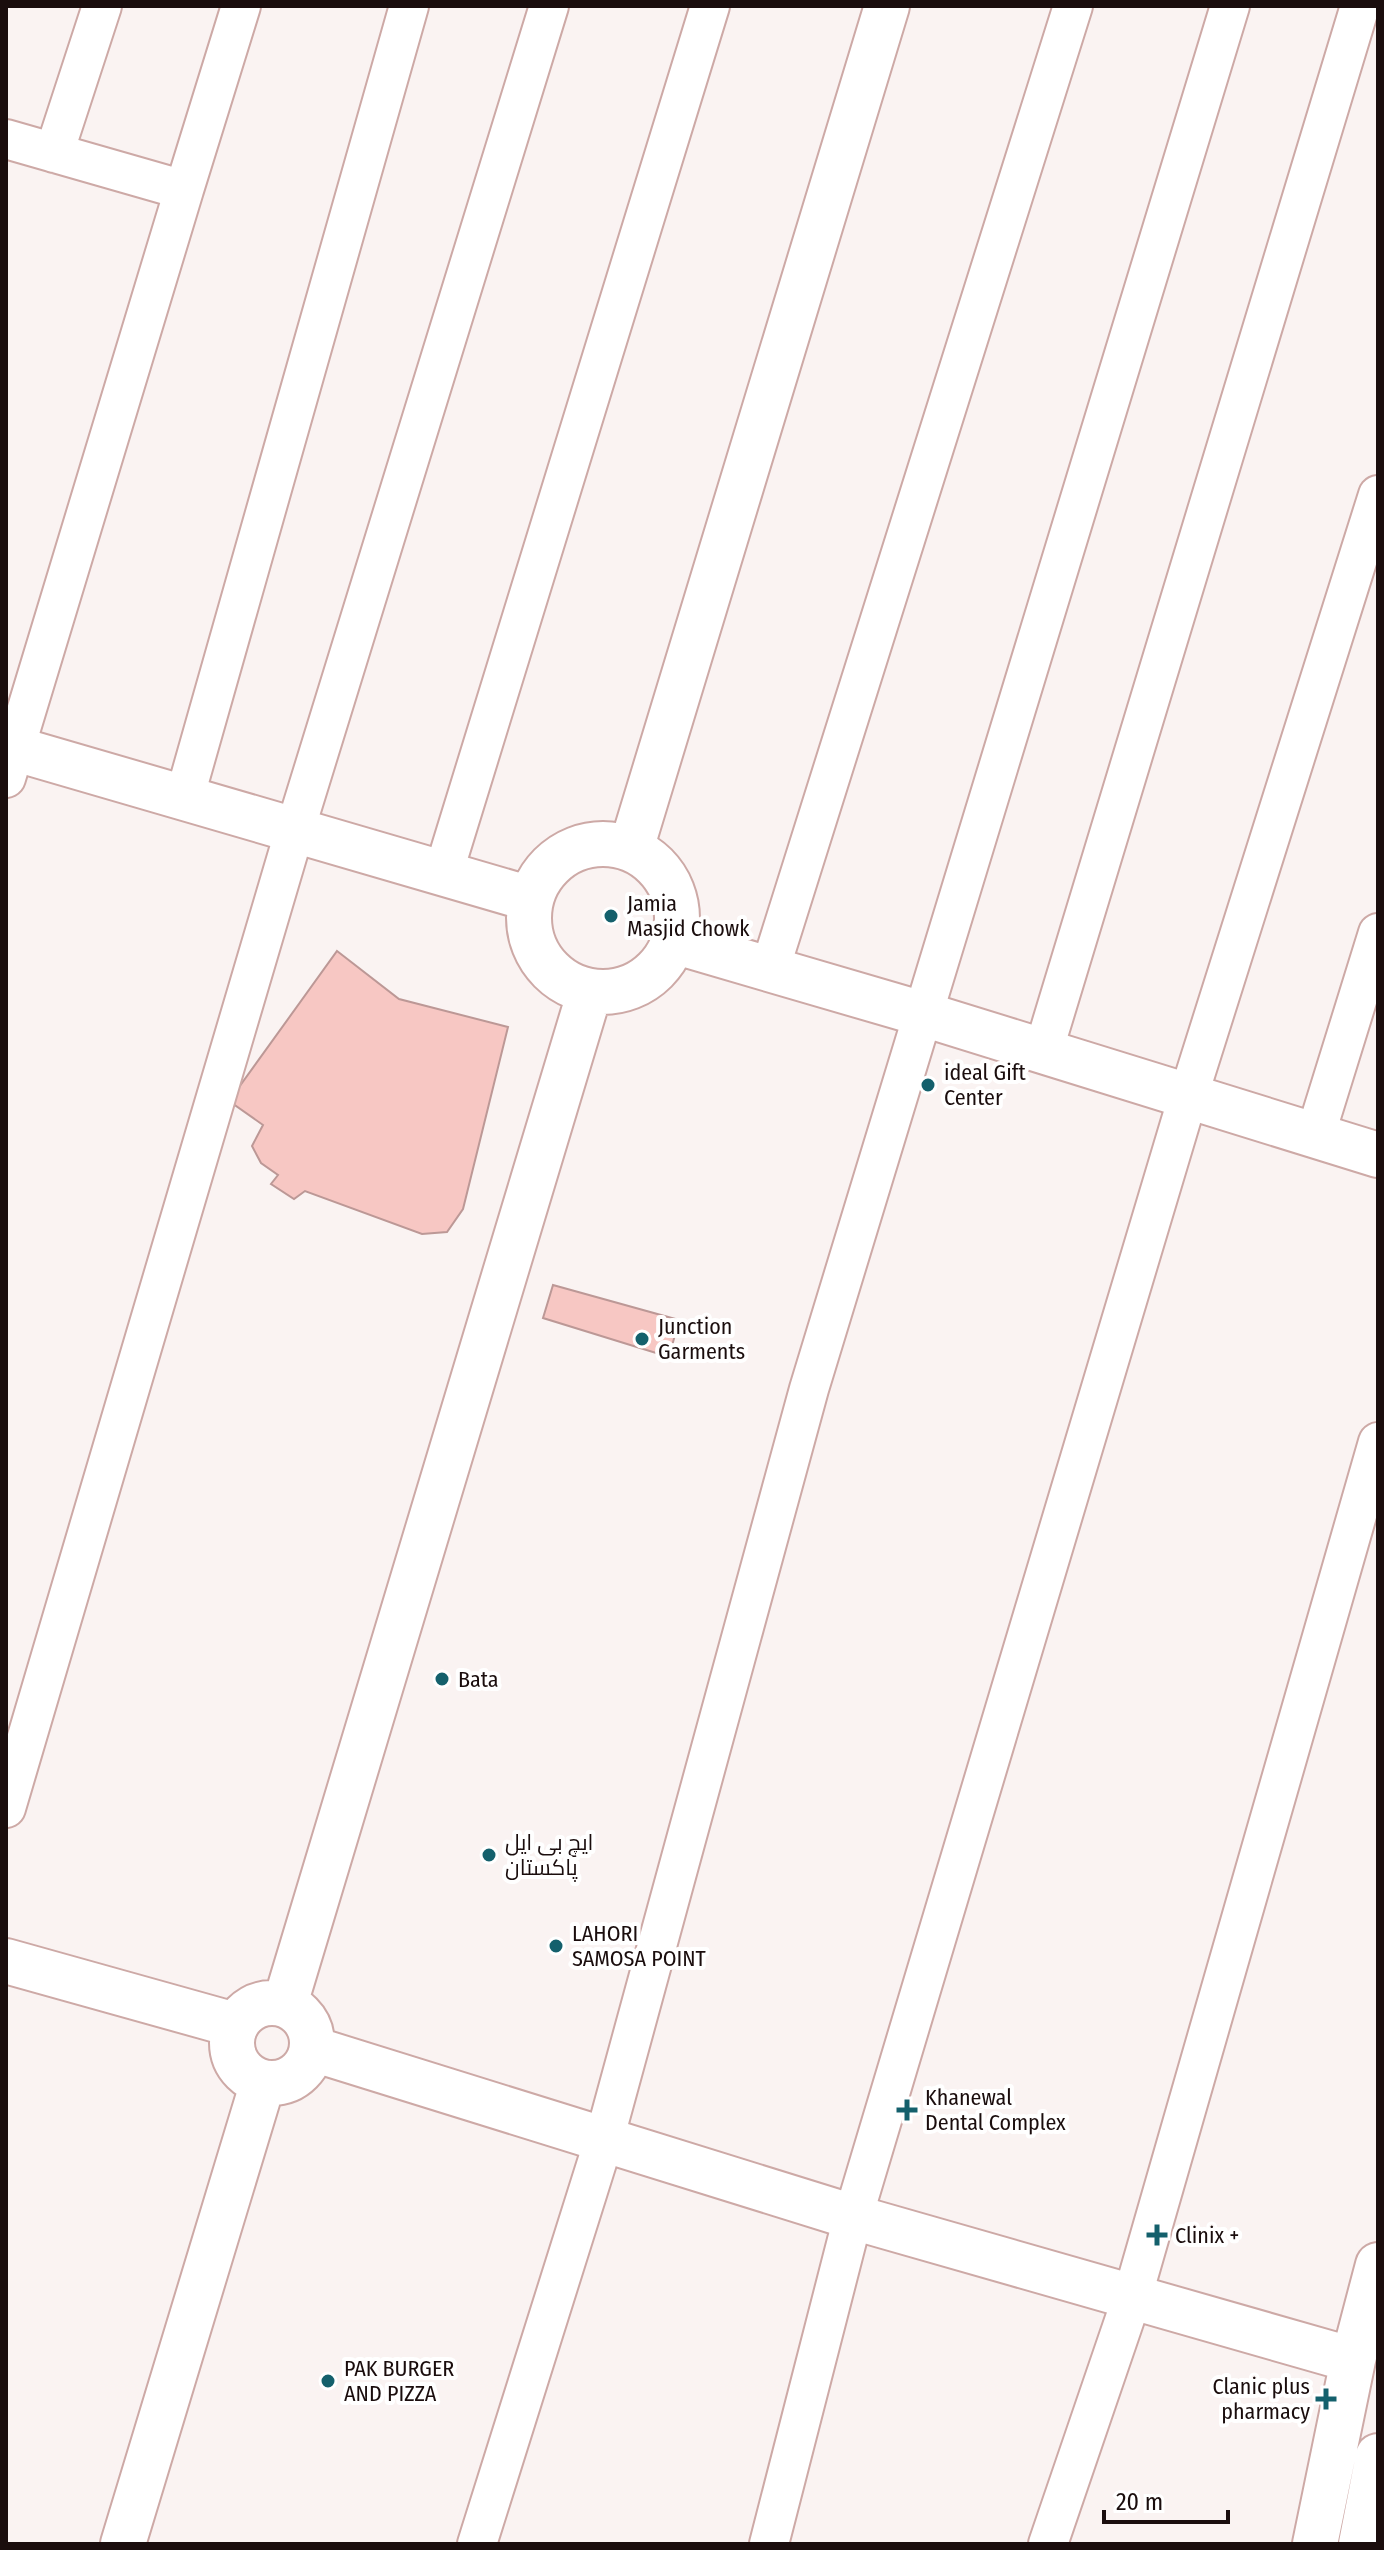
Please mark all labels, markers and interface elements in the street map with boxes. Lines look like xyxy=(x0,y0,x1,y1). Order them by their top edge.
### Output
place label: Jamia Masjid Chowk xyxy=(627,890,750,942)
marker: Jamia Masjid Chowk xyxy=(602,907,620,925)
place label: ideal Gift Center xyxy=(944,1059,1026,1111)
marker: ideal Gift Center xyxy=(919,1076,937,1094)
place label: Junction Garments xyxy=(658,1313,745,1365)
marker: Junction Garments xyxy=(633,1330,651,1348)
place label: Bata xyxy=(458,1666,499,1693)
marker: Bata xyxy=(433,1670,451,1688)
place label: ایچ بی ایل پاکستان xyxy=(505,1829,593,1882)
marker: ایچ بی ایل پاکستان xyxy=(480,1846,498,1864)
place label: LAHORI SAMOSA POINT xyxy=(572,1920,707,1972)
marker: LAHORI SAMOSA POINT xyxy=(547,1937,565,1955)
place label: Khanewal Dental Complex xyxy=(925,2084,1066,2136)
marker: Khanewal Dental Complex xyxy=(896,2099,918,2121)
place label: Clinix + xyxy=(1175,2222,1239,2249)
marker: Clinix + xyxy=(1146,2224,1168,2246)
place label: PAK BURGER AND PIZZA xyxy=(344,2355,454,2407)
marker: PAK BURGER AND PIZZA xyxy=(319,2372,337,2390)
place label: Clanic plus pharmacy xyxy=(1212,2373,1310,2425)
marker: Clanic plus pharmacy xyxy=(1317,2390,1335,2408)
scale bar xyxy=(1104,2474,1228,2524)
text: 20 m xyxy=(1116,2488,1163,2516)

